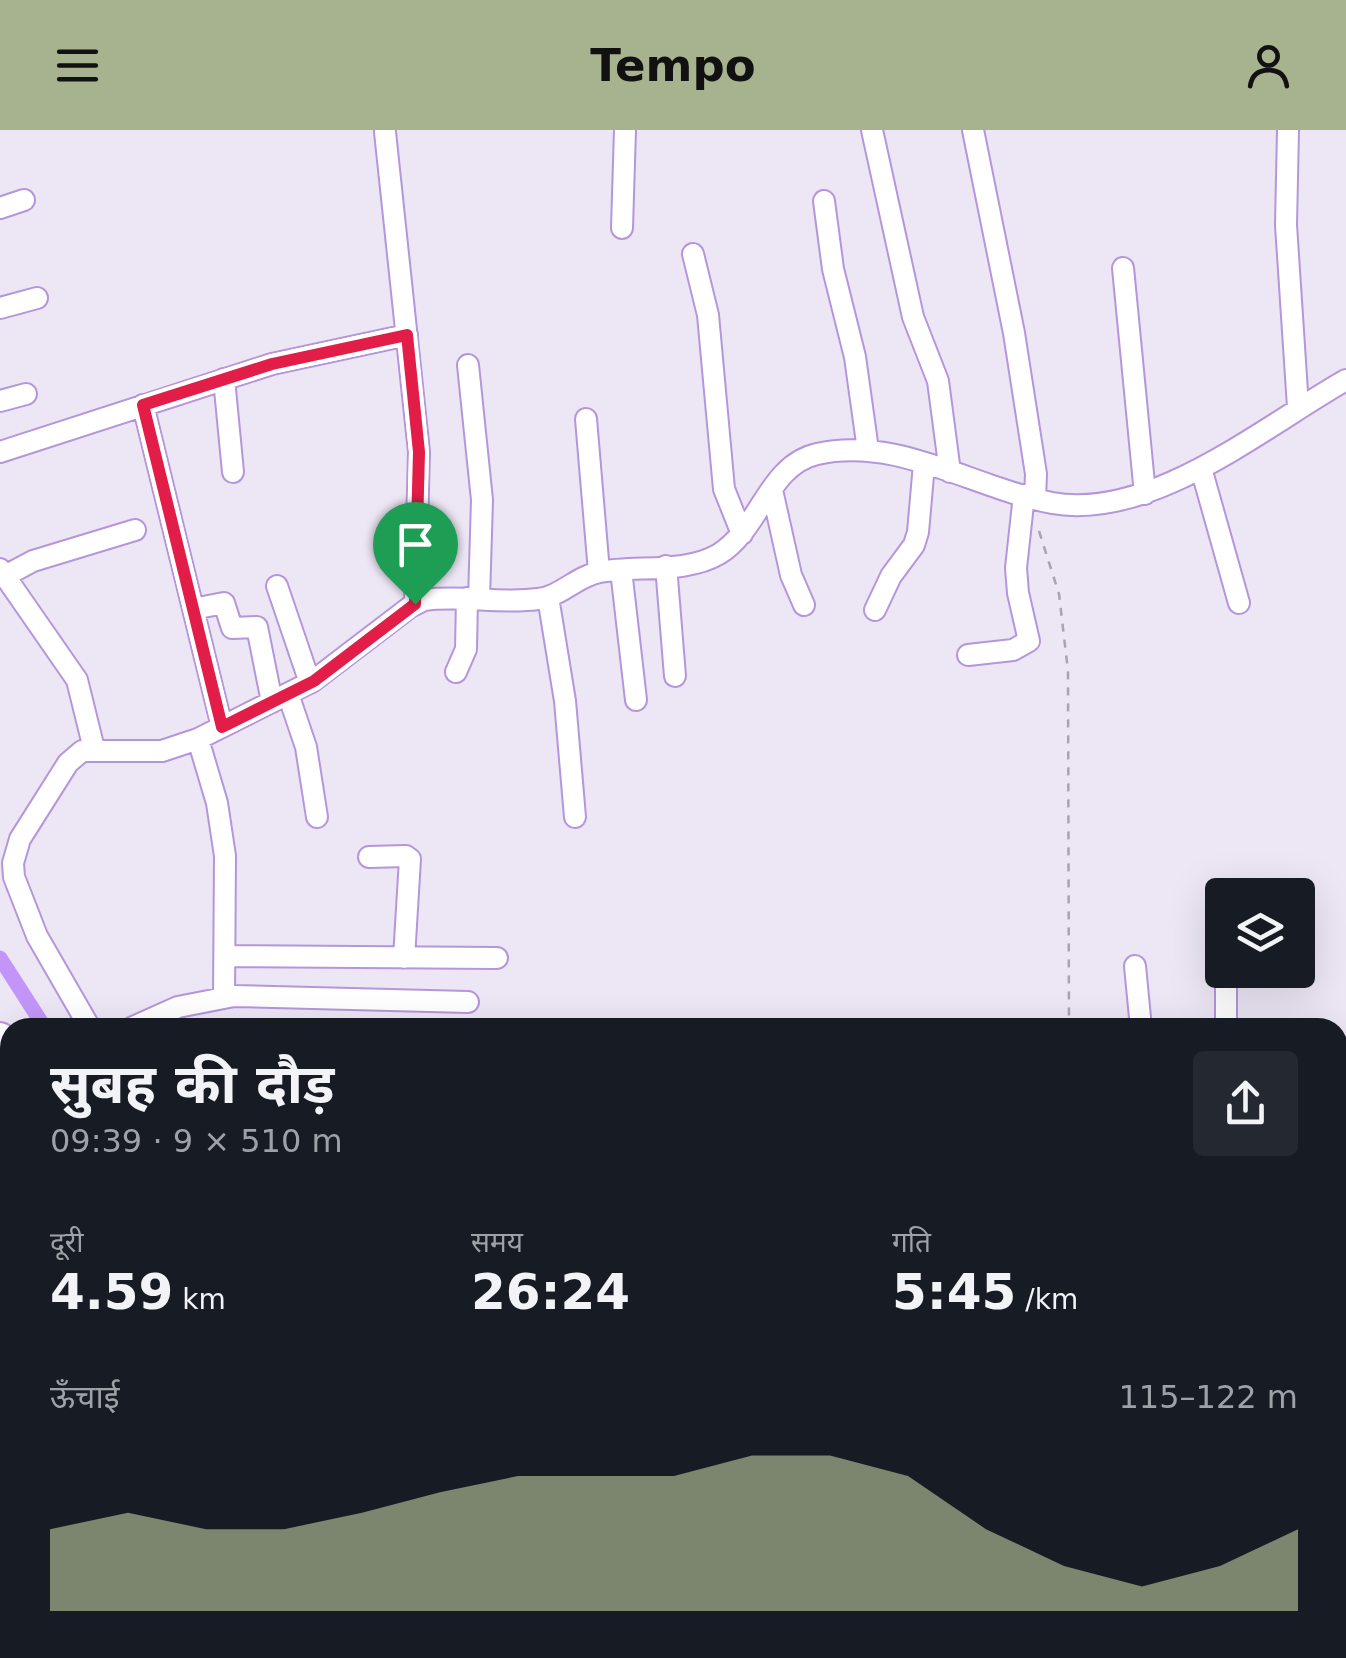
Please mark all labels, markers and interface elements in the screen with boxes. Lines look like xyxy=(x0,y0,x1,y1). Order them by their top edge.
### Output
icon: menu xyxy=(50,38,105,93)
icon: person xyxy=(1241,38,1296,93)
text: Tempo xyxy=(590,39,756,92)
pin xyxy=(373,502,458,605)
icon: arrive xyxy=(388,517,443,572)
map controls xyxy=(1205,878,1315,988)
button: layers xyxy=(1205,878,1315,988)
button: share xyxy=(1193,1051,1298,1156)
text: सुबह की दौड़ xyxy=(50,1052,334,1116)
text: 09:39 · 9 × 510 m xyxy=(50,1122,343,1160)
text: दूरी xyxy=(50,1226,84,1259)
text: समय xyxy=(471,1226,523,1259)
text: गति xyxy=(892,1226,931,1259)
text: 4.59 xyxy=(50,1263,173,1321)
text: 26:24 xyxy=(471,1263,630,1321)
text: 5:45 xyxy=(892,1263,1016,1321)
text: km xyxy=(173,1283,226,1316)
text: /km xyxy=(1016,1283,1078,1316)
text: ऊँचाई xyxy=(50,1378,119,1416)
text: 115–122 m xyxy=(1119,1378,1298,1416)

